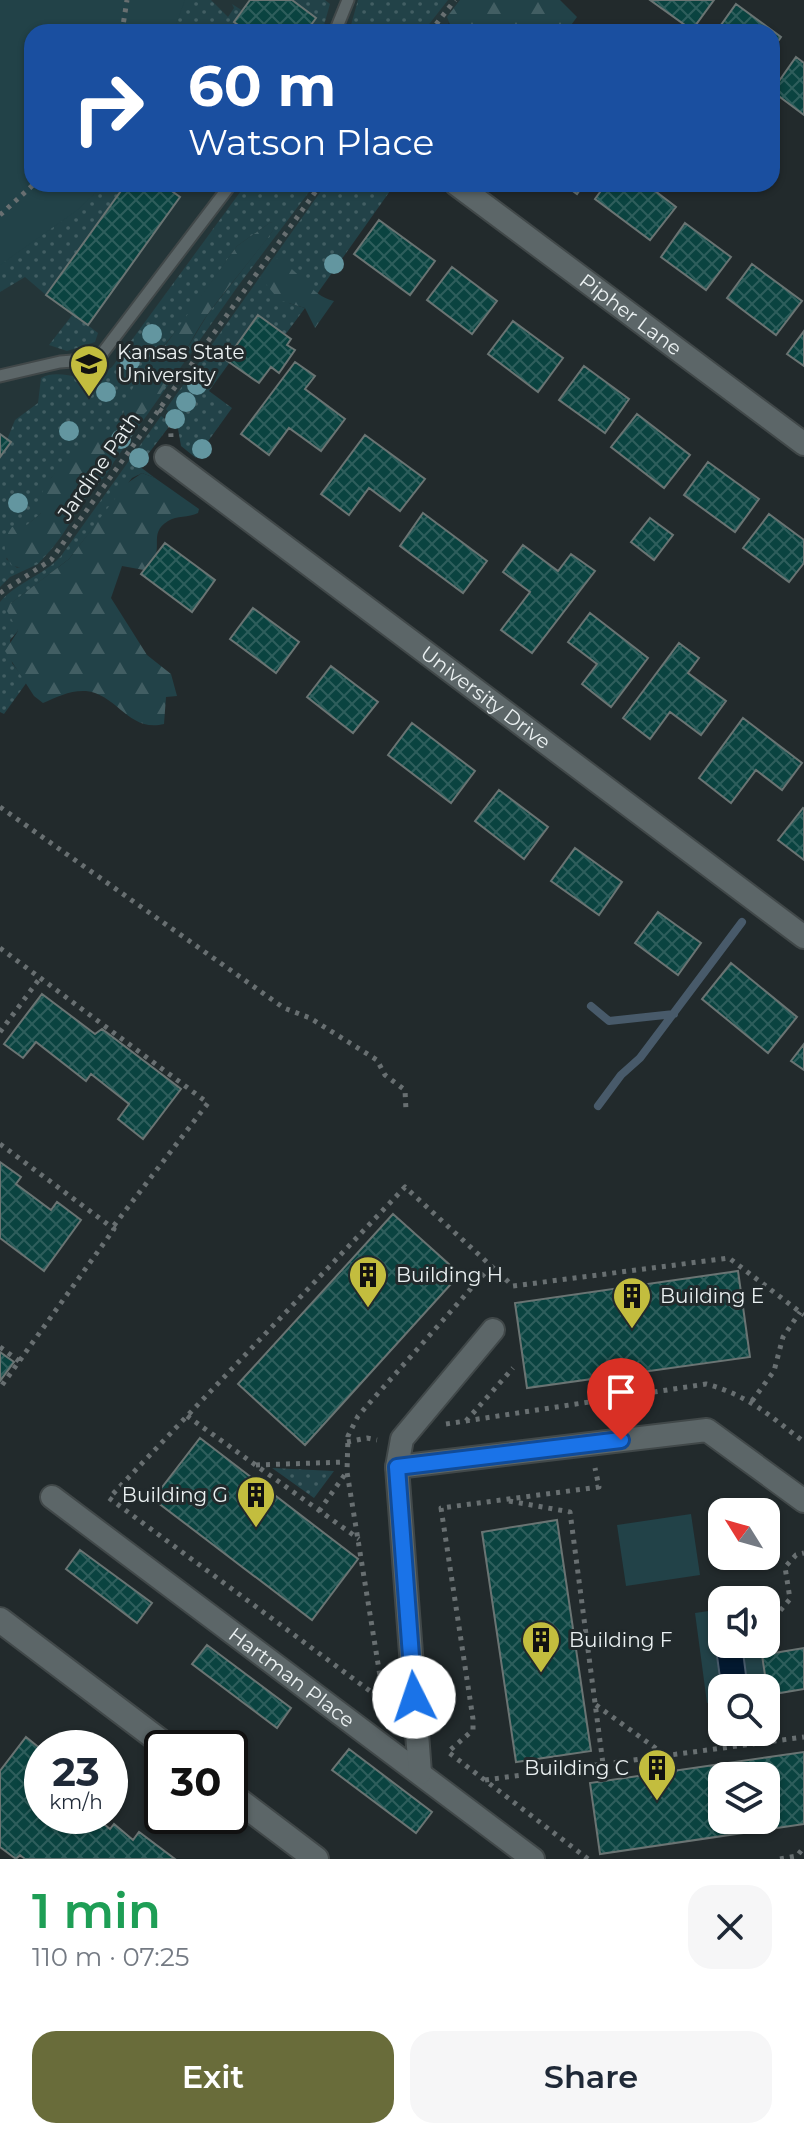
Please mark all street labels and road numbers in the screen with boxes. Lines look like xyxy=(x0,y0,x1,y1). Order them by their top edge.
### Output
street label: Pipher Lane xyxy=(575,269,686,360)
street label: Jardine Path xyxy=(52,407,145,526)
street label: University Drive xyxy=(416,641,555,754)
street label: Hartman Place xyxy=(224,1622,359,1732)

